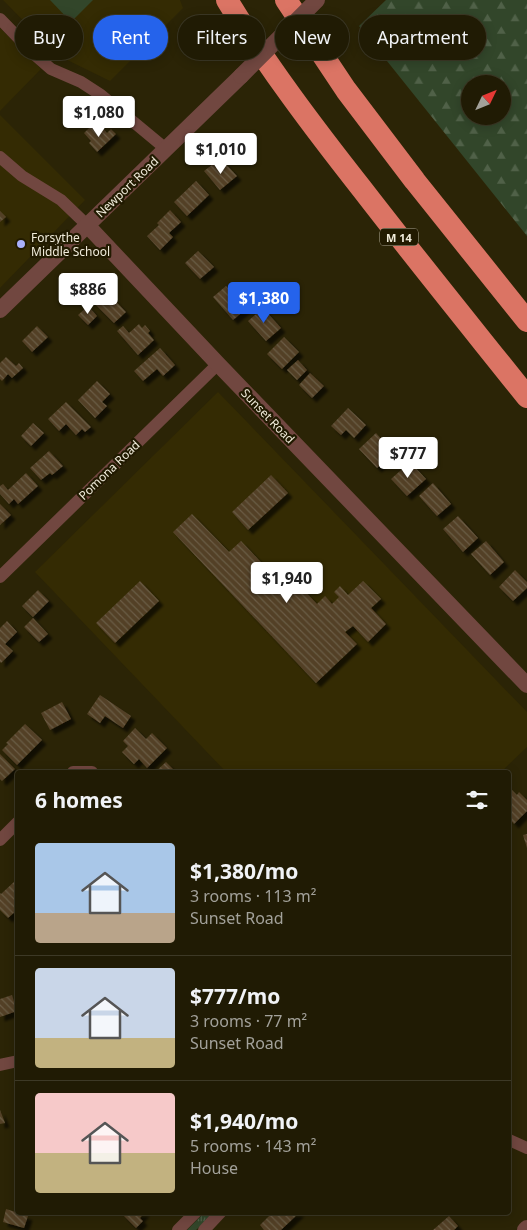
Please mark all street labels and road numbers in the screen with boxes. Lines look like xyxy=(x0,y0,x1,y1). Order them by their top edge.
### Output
street label: Newport Road xyxy=(92,153,162,221)
road number: M 14 xyxy=(380,228,418,246)
street label: Sunset Road xyxy=(237,385,299,447)
street label: Pomona Road xyxy=(75,436,143,504)

